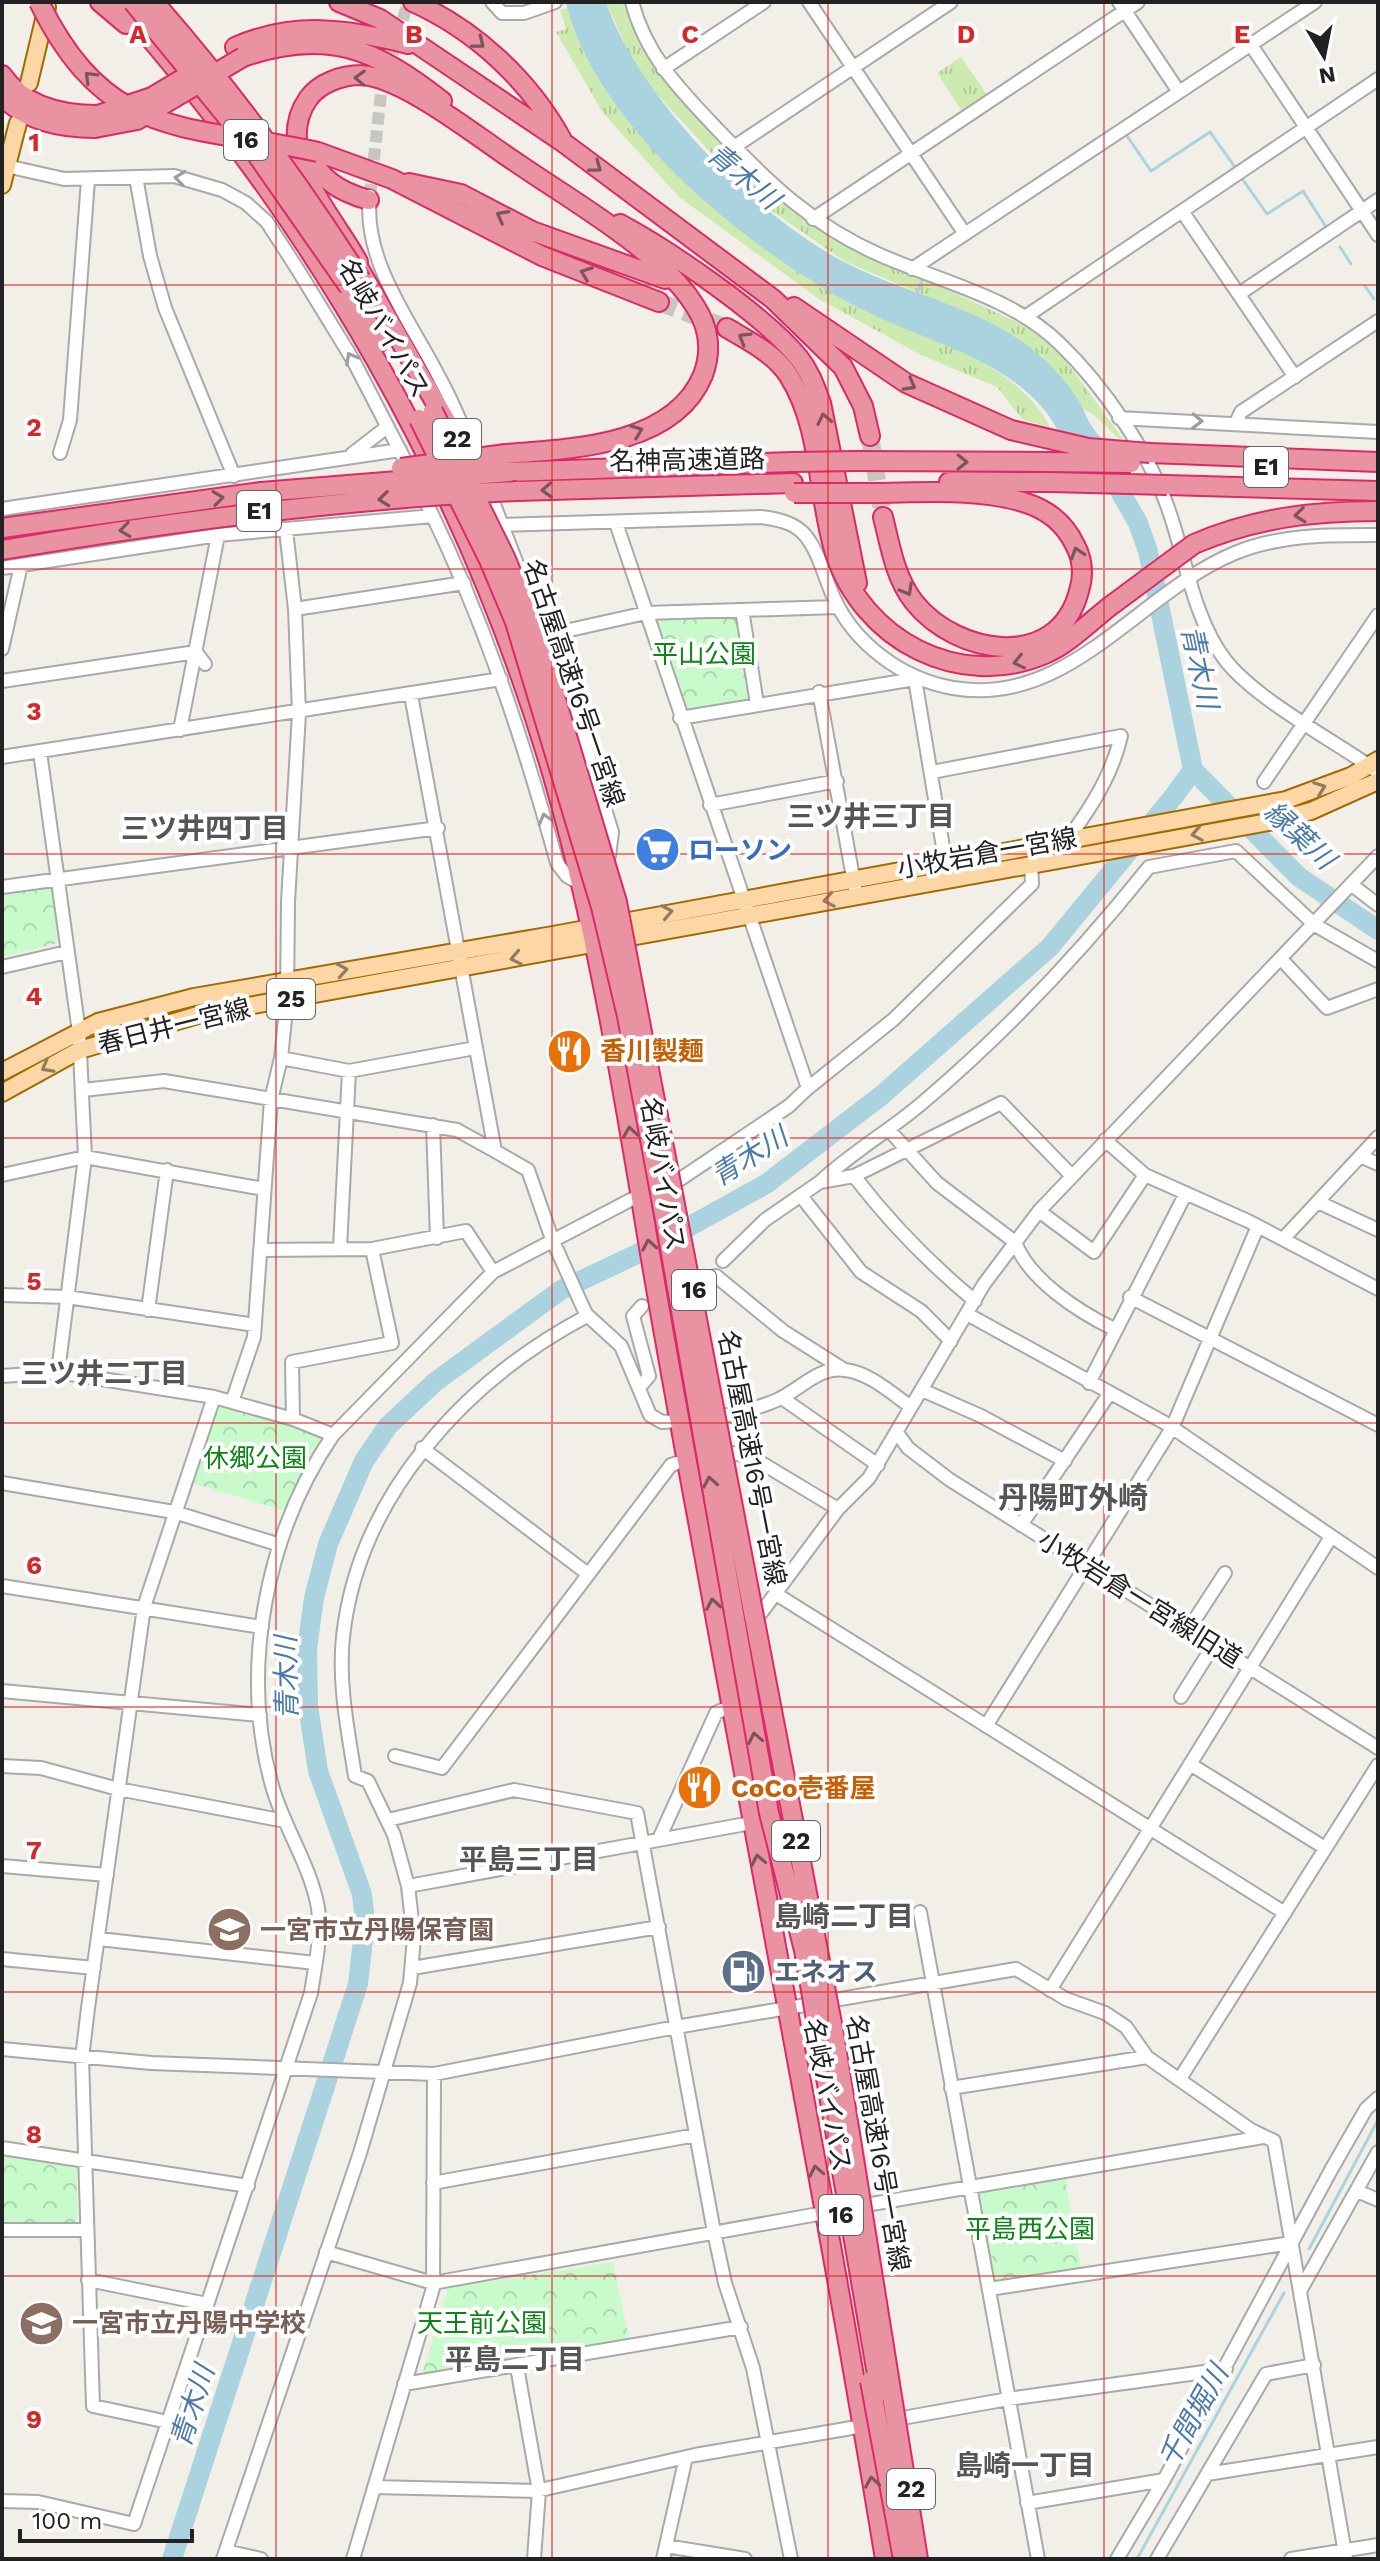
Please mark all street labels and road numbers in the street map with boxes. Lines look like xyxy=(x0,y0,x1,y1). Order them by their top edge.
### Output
road number: 16 xyxy=(224,120,268,160)
street label: 名岐バイパス xyxy=(332,253,436,403)
road number: 22 xyxy=(433,419,481,459)
street label: 名神高速道路 xyxy=(609,444,765,476)
road number: E1 xyxy=(1244,447,1288,487)
road number: E1 xyxy=(237,491,281,531)
street label: 名古屋高速16号一宮線 xyxy=(518,555,630,811)
street label: 小牧岩倉一宮線 xyxy=(895,822,1079,884)
road number: 25 xyxy=(267,979,315,1019)
street label: 春日井一宮線 xyxy=(95,993,253,1059)
street label: 名岐バイパス xyxy=(635,1095,691,1253)
road number: 16 xyxy=(672,1270,716,1310)
street label: 名古屋高速16号一宮線 xyxy=(712,1328,792,1588)
street label: 小牧岩倉一宮線旧道 xyxy=(1033,1524,1247,1674)
road number: 22 xyxy=(772,1821,820,1861)
street label: 名古屋高速16号一宮線 xyxy=(840,2012,916,2274)
street label: 名岐バイパス xyxy=(798,2016,858,2174)
road number: 16 xyxy=(819,2195,863,2235)
road number: 22 xyxy=(887,2469,935,2509)

